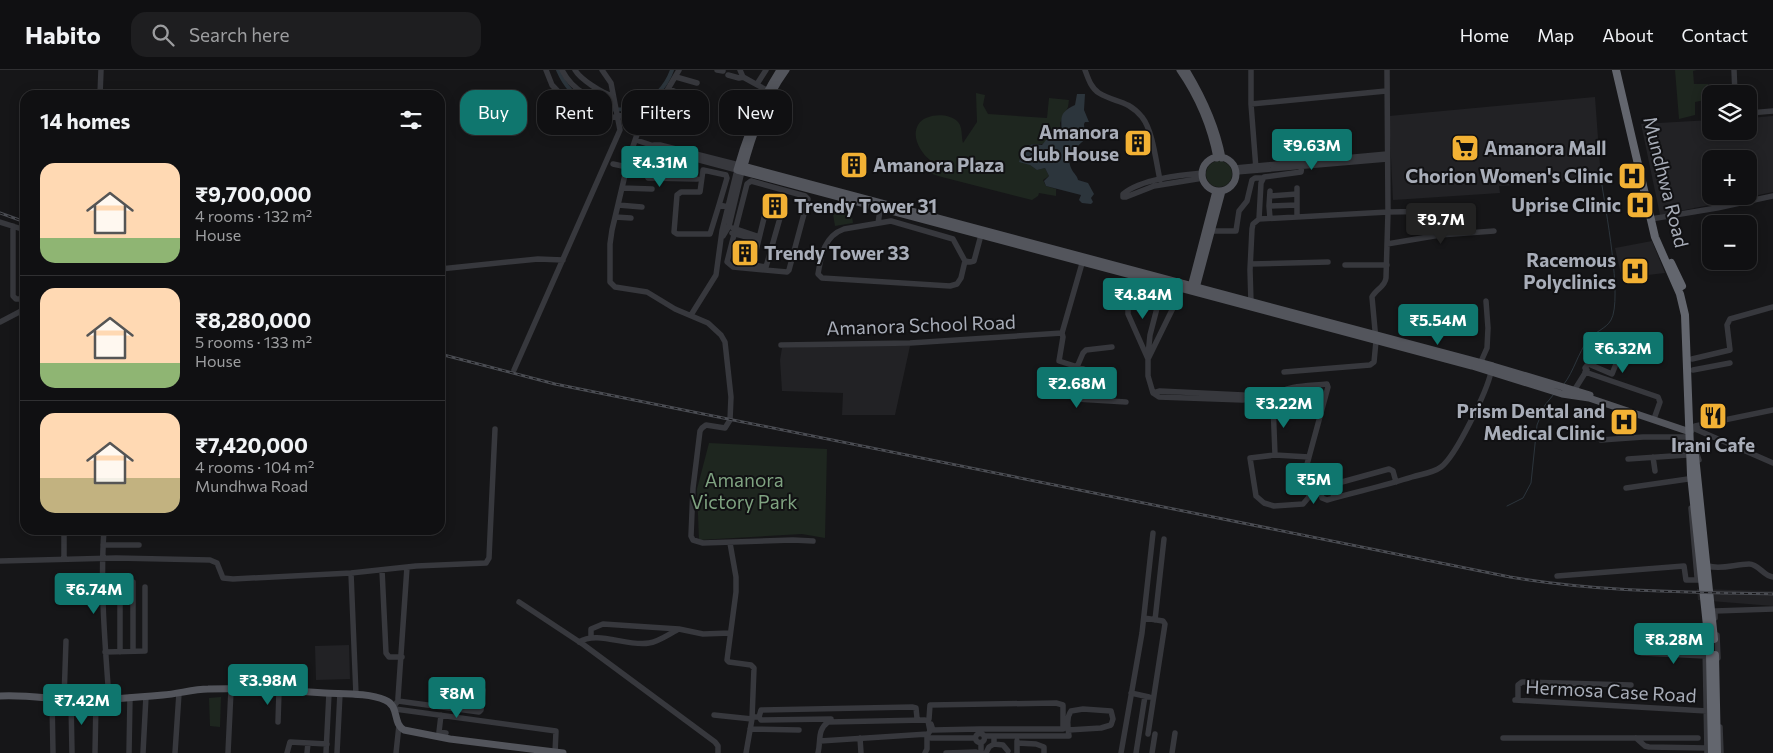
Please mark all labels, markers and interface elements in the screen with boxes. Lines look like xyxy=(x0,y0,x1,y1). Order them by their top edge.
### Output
search box xyxy=(131,12,481,57)
text: Habito xyxy=(25,20,101,49)
icon: search xyxy=(149,21,177,49)
text: Search here xyxy=(189,23,289,46)
text: Home xyxy=(1460,24,1509,46)
text: Map xyxy=(1537,24,1574,46)
text: About xyxy=(1602,24,1654,46)
text: Contact xyxy=(1682,24,1748,46)
map controls xyxy=(1702,85,1757,270)
button: layers xyxy=(1702,85,1757,140)
chip: Buy xyxy=(460,90,527,135)
chip: Rent xyxy=(537,90,612,135)
chip: Filters xyxy=(622,90,709,135)
chip: New xyxy=(719,90,792,135)
icon: filters xyxy=(397,106,425,134)
text: 14 homes xyxy=(40,108,130,133)
street label: Mundhwa Road xyxy=(1639,114,1694,250)
place label: Amanora Club House xyxy=(1020,120,1119,165)
building icon: Amanora Club House xyxy=(1123,128,1153,158)
pin: ₹9.63M xyxy=(1271,128,1353,171)
supermarket icon: Amanora Mall xyxy=(1450,133,1480,163)
text: ₹9.63M xyxy=(1283,135,1341,154)
place label: Amanora Mall xyxy=(1484,136,1606,159)
pin: ₹4.31M xyxy=(619,146,701,188)
building icon: Amanora Plaza xyxy=(839,150,869,180)
button: + xyxy=(1702,150,1757,205)
text: ₹4.31M xyxy=(632,152,688,171)
place label: Amanora Plaza xyxy=(873,153,1004,176)
hospital icon: Chorion Women's Clinic xyxy=(1617,161,1647,191)
place label: Chorion Women's Clinic xyxy=(1405,164,1613,187)
text: ₹9,700,000 xyxy=(195,181,312,206)
icon: home xyxy=(80,183,140,243)
hospital icon: Uprise Clinic xyxy=(1625,190,1655,220)
building icon: Trendy Tower 31 xyxy=(760,191,790,221)
place label: Uprise Clinic xyxy=(1511,193,1621,216)
place label: Trendy Tower 31 xyxy=(794,194,937,217)
pin: ₹9.7M xyxy=(1406,202,1476,245)
text: 4 rooms · 132 m² xyxy=(195,206,312,225)
text: ₹9.7M xyxy=(1417,209,1465,228)
button: − xyxy=(1702,215,1757,270)
text: House xyxy=(195,225,241,244)
building icon: Trendy Tower 33 xyxy=(730,238,760,268)
place label: Trendy Tower 33 xyxy=(764,241,910,264)
place label: Racemous Polyclinics xyxy=(1523,248,1616,293)
hospital icon: Racemous Polyclinics xyxy=(1620,256,1650,286)
pin: ₹4.84M xyxy=(1102,278,1184,320)
text: ₹4.84M xyxy=(1114,284,1172,303)
pin: ₹5.54M xyxy=(1397,304,1479,346)
text: ₹8,280,000 xyxy=(195,307,311,332)
icon: home xyxy=(80,308,140,368)
street label: Amanora School Road xyxy=(826,310,1016,339)
text: ₹5.54M xyxy=(1409,310,1467,329)
text: 5 rooms · 133 m² xyxy=(195,332,312,351)
pin: ₹6.32M xyxy=(1582,332,1664,374)
text: ₹6.32M xyxy=(1594,338,1652,357)
text: House xyxy=(195,351,241,370)
pin: ₹2.68M xyxy=(1036,366,1118,409)
text: ₹2.68M xyxy=(1048,373,1106,392)
pin: ₹3.22M xyxy=(1243,386,1325,429)
text: ₹3.22M xyxy=(1256,393,1312,412)
place label: Prism Dental and Medical Clinic xyxy=(1457,399,1605,444)
restaurant icon: Irani Cafe xyxy=(1698,401,1728,431)
hospital icon: Prism Dental and Medical Clinic xyxy=(1609,407,1639,437)
text: ₹7,420,000 xyxy=(195,432,308,457)
icon: home xyxy=(80,433,140,493)
place label: Irani Cafe xyxy=(1671,433,1755,456)
text: 4 rooms · 104 m² xyxy=(195,457,314,476)
pin: ₹5M xyxy=(1290,462,1338,505)
park label: Amanora Victory Park xyxy=(690,468,798,513)
text: ₹5M xyxy=(1297,469,1331,488)
text: Mundhwa Road xyxy=(195,476,308,495)
pin: ₹6.74M xyxy=(53,572,135,615)
text: ₹6.74M xyxy=(66,579,122,598)
pin: ₹8.28M xyxy=(1633,622,1715,665)
text: ₹8.28M xyxy=(1645,629,1703,648)
pin: ₹3.98M xyxy=(227,664,309,706)
text: ₹3.98M xyxy=(239,670,297,689)
street label: Hermosa Case Road xyxy=(1525,675,1697,706)
pin: ₹8M xyxy=(433,676,481,719)
text: ₹8M xyxy=(439,683,475,702)
pin: ₹7.42M xyxy=(41,684,123,726)
text: ₹7.42M xyxy=(54,690,110,709)

